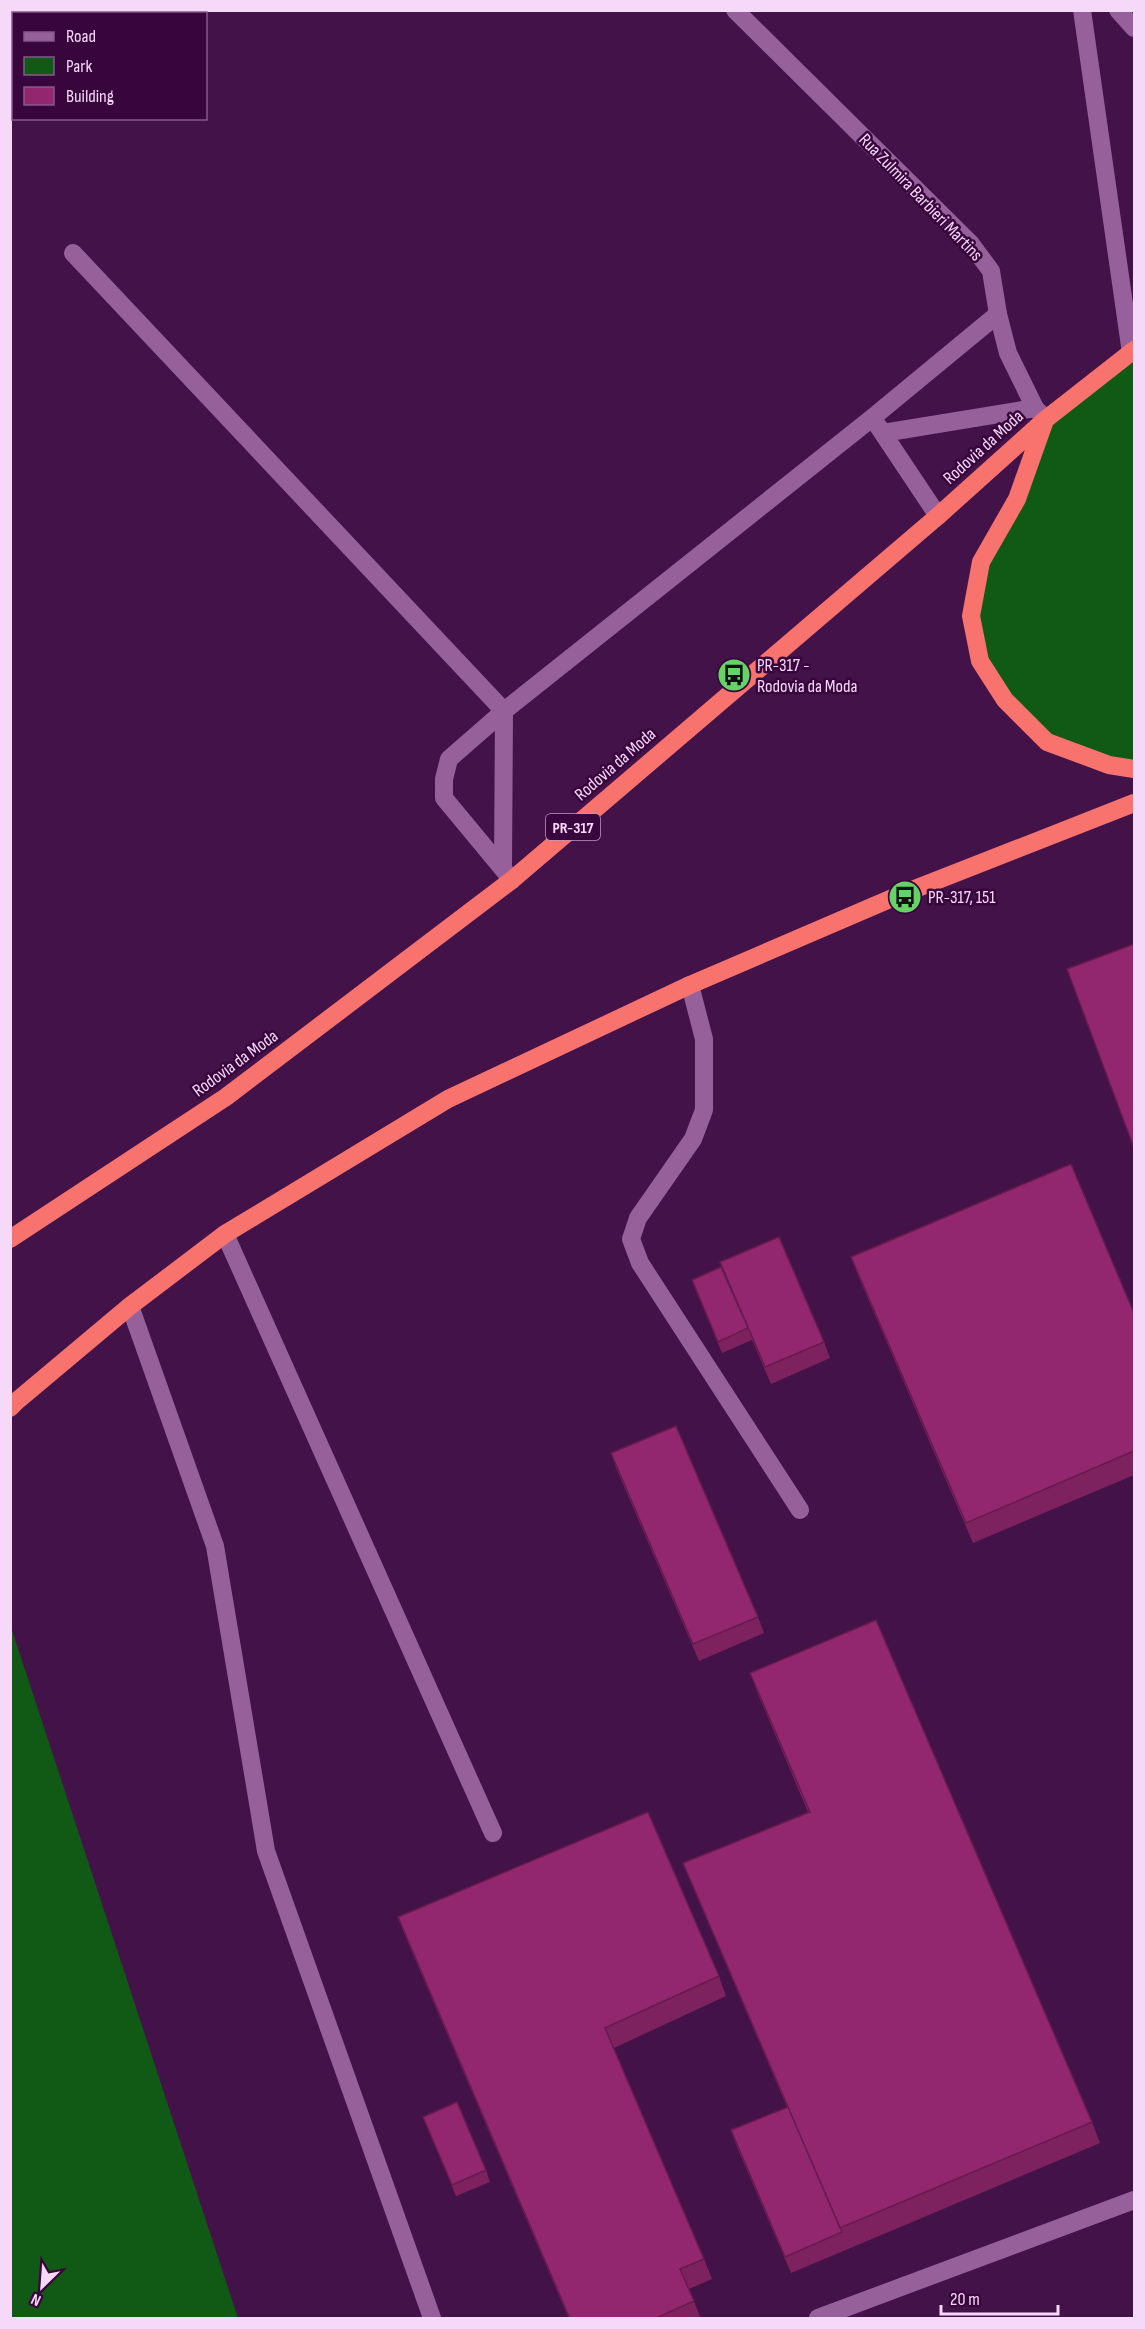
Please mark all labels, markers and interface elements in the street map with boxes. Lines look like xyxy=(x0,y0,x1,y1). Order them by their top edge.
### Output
legend xyxy=(12,12,207,120)
text: Road xyxy=(66,26,96,47)
text: Park xyxy=(66,56,92,77)
text: Building xyxy=(66,86,114,107)
street label: Rua Zulmira Barbieri Martins xyxy=(854,129,987,265)
street label: Rodovia da Moda xyxy=(939,406,1028,489)
place label: PR-317 - Rodovia da Moda xyxy=(757,655,857,697)
bus stop icon: PR-317 - Rodovia da Moda xyxy=(716,657,752,693)
street label: Rodovia da Moda xyxy=(571,723,660,805)
road number: PR-317 xyxy=(546,814,600,840)
bus stop icon: PR-317, 151 xyxy=(887,879,923,915)
place label: PR-317, 151 xyxy=(928,887,996,908)
street label: Rodovia da Moda xyxy=(189,1025,282,1101)
north arrow xyxy=(12,2257,72,2317)
scale bar xyxy=(941,2278,1058,2316)
text: N xyxy=(28,2289,44,2310)
text: 20 m xyxy=(950,2289,980,2310)

